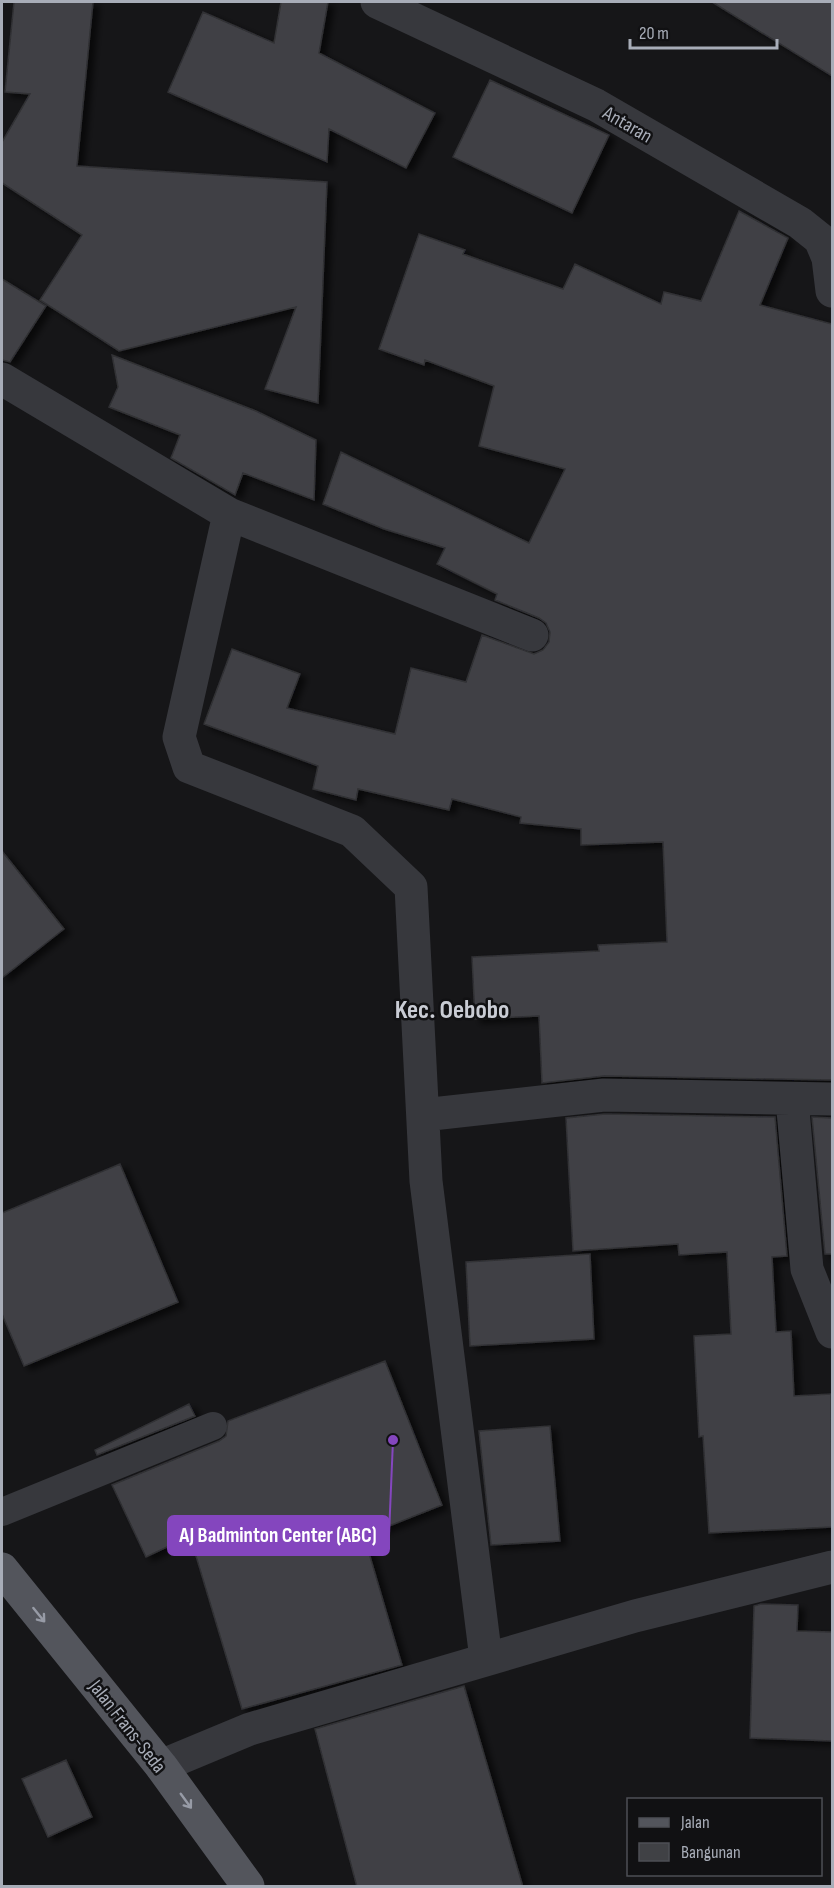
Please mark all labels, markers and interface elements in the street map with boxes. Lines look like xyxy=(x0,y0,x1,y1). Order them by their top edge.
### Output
scale bar xyxy=(630,12,777,50)
text: 20 m xyxy=(639,23,669,44)
street label: Antaran xyxy=(598,101,656,149)
district label: Kec. Oebobo xyxy=(395,995,509,1026)
callout: AJ Badminton Center (ABC) xyxy=(168,1516,389,1555)
text: AJ Badminton Center (ABC) xyxy=(178,1523,377,1548)
one-way arrow xyxy=(32,1607,45,1623)
street label: Jalan Frans-Seda xyxy=(83,1675,171,1778)
one-way arrow xyxy=(179,1792,192,1808)
legend xyxy=(627,1798,822,1876)
text: Jalan xyxy=(680,1812,710,1833)
text: Bangunan xyxy=(681,1842,741,1863)

